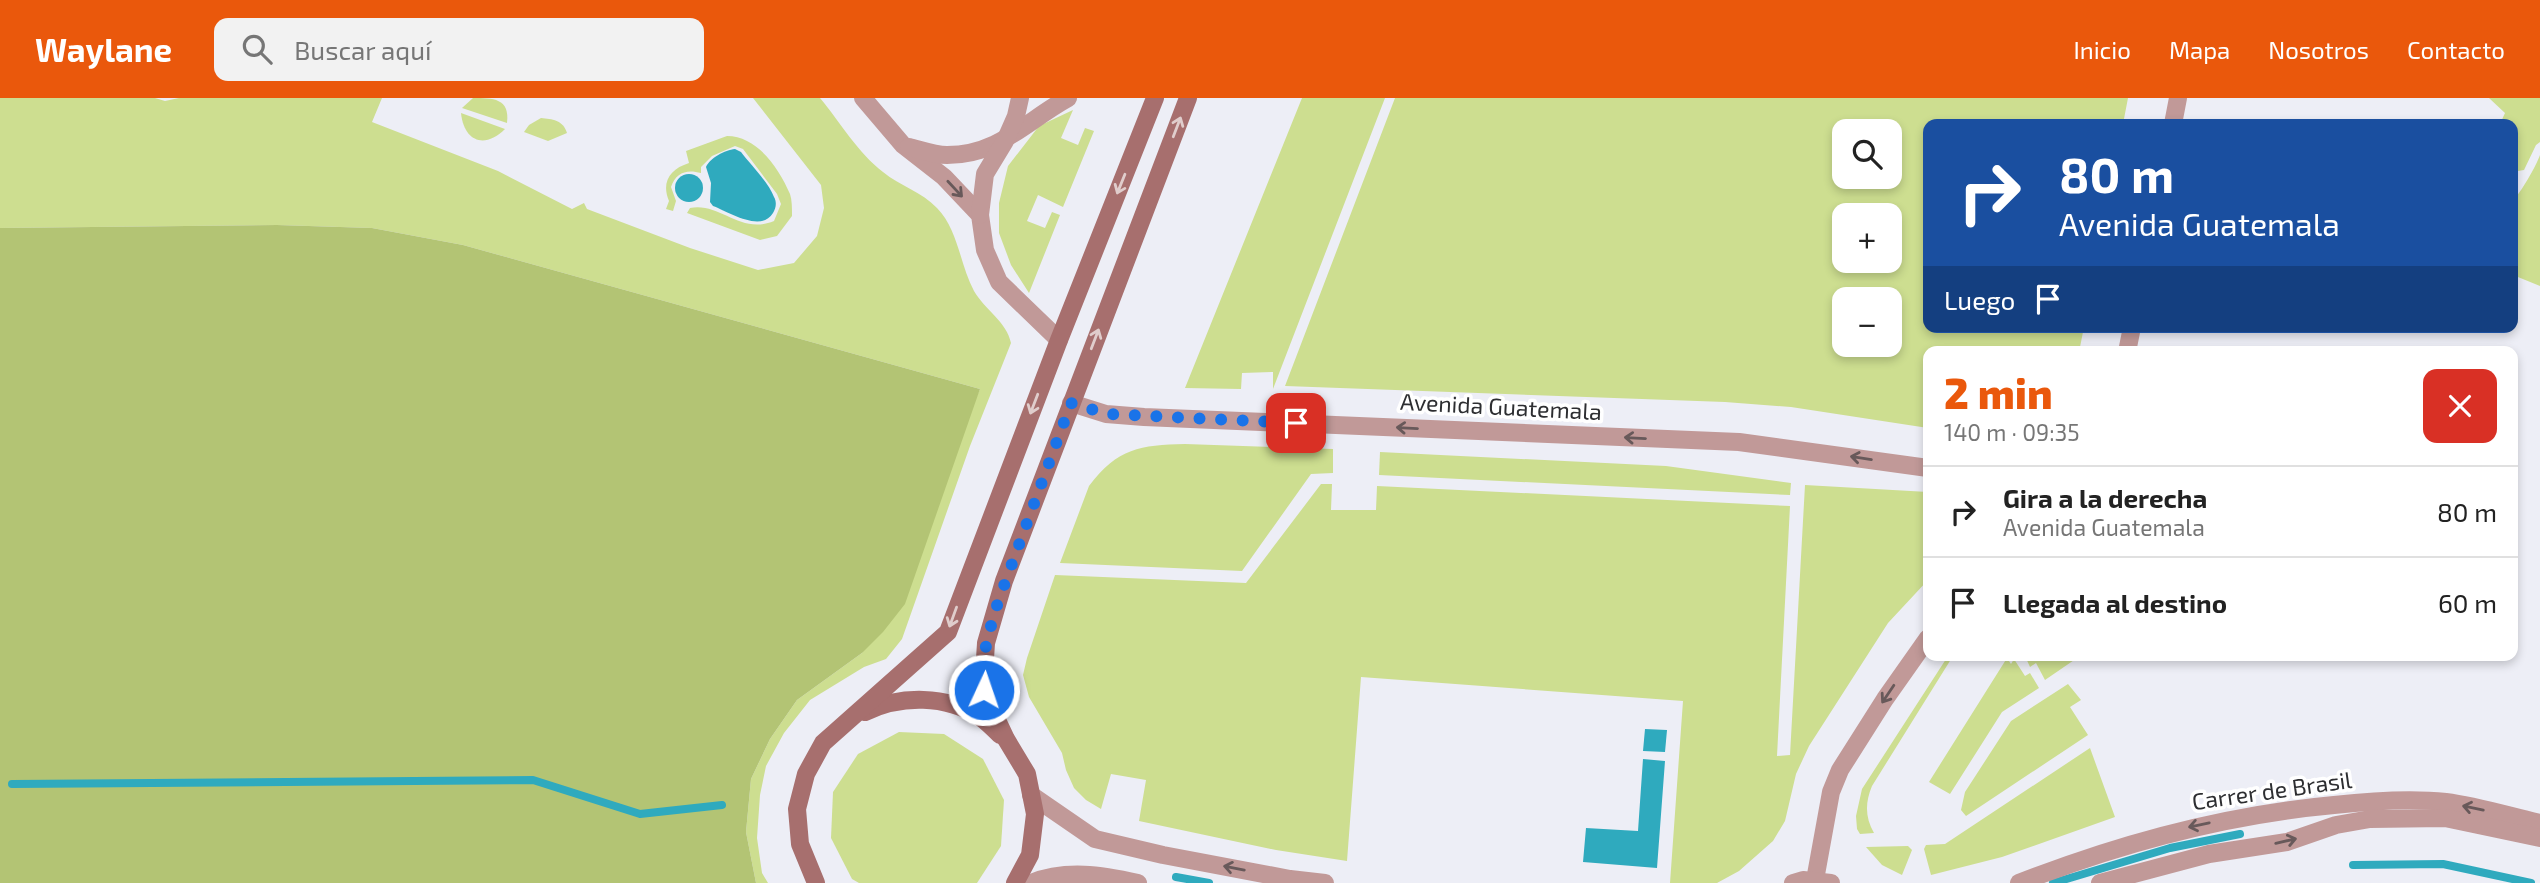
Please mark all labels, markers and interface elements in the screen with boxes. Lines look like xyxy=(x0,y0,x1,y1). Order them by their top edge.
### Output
search box xyxy=(214,18,704,81)
text: Waylane xyxy=(35,29,172,69)
icon: search xyxy=(238,30,276,68)
text: Buscar aquí xyxy=(294,34,431,65)
text: Inicio xyxy=(2073,35,2131,64)
text: Mapa xyxy=(2169,35,2230,64)
text: Nosotros xyxy=(2268,35,2369,64)
text: Contacto xyxy=(2407,35,2505,64)
one-way arrow xyxy=(1171,116,1184,138)
map controls xyxy=(1832,119,1902,357)
button: search xyxy=(1832,119,1902,189)
text: 80 m xyxy=(2059,144,2174,203)
icon: right xyxy=(1944,147,2035,238)
one-way arrow xyxy=(1114,173,1127,195)
one-way arrow xyxy=(947,180,963,198)
button: + xyxy=(1832,203,1902,273)
text: Avenida Guatemala xyxy=(2059,204,2340,242)
icon: arrive xyxy=(2029,280,2067,318)
text: Luego xyxy=(1944,284,2015,315)
button: − xyxy=(1832,287,1902,357)
one-way arrow xyxy=(1090,329,1103,351)
text: 2 min xyxy=(1944,367,2053,417)
button: close xyxy=(2423,369,2497,443)
street label: Avenida Guatemala xyxy=(1400,387,1603,425)
one-way arrow xyxy=(1027,393,1040,415)
pin xyxy=(1266,393,1326,453)
icon: arrive xyxy=(1277,404,1315,442)
text: 140 m · 09:35 xyxy=(1944,418,2080,446)
one-way arrow xyxy=(1396,421,1419,434)
one-way arrow xyxy=(1623,431,1646,444)
one-way arrow xyxy=(1850,451,1873,464)
text: Gira a la derecha xyxy=(2003,482,2207,513)
icon: right xyxy=(1944,493,1982,531)
text: 80 m xyxy=(2437,496,2497,527)
text: Avenida Guatemala xyxy=(2003,513,2205,541)
icon: arrive xyxy=(1944,584,1982,622)
text: Llegada al destino xyxy=(2003,587,2227,618)
text: 60 m xyxy=(2438,587,2497,618)
one-way arrow xyxy=(946,605,959,627)
position arrow xyxy=(947,653,1021,727)
one-way arrow xyxy=(1881,683,1895,703)
street label: Carrer de Brasil xyxy=(2190,765,2354,815)
one-way arrow xyxy=(2462,801,2485,815)
one-way arrow xyxy=(2188,819,2211,833)
one-way arrow xyxy=(2274,834,2297,847)
one-way arrow xyxy=(1223,861,1246,875)

